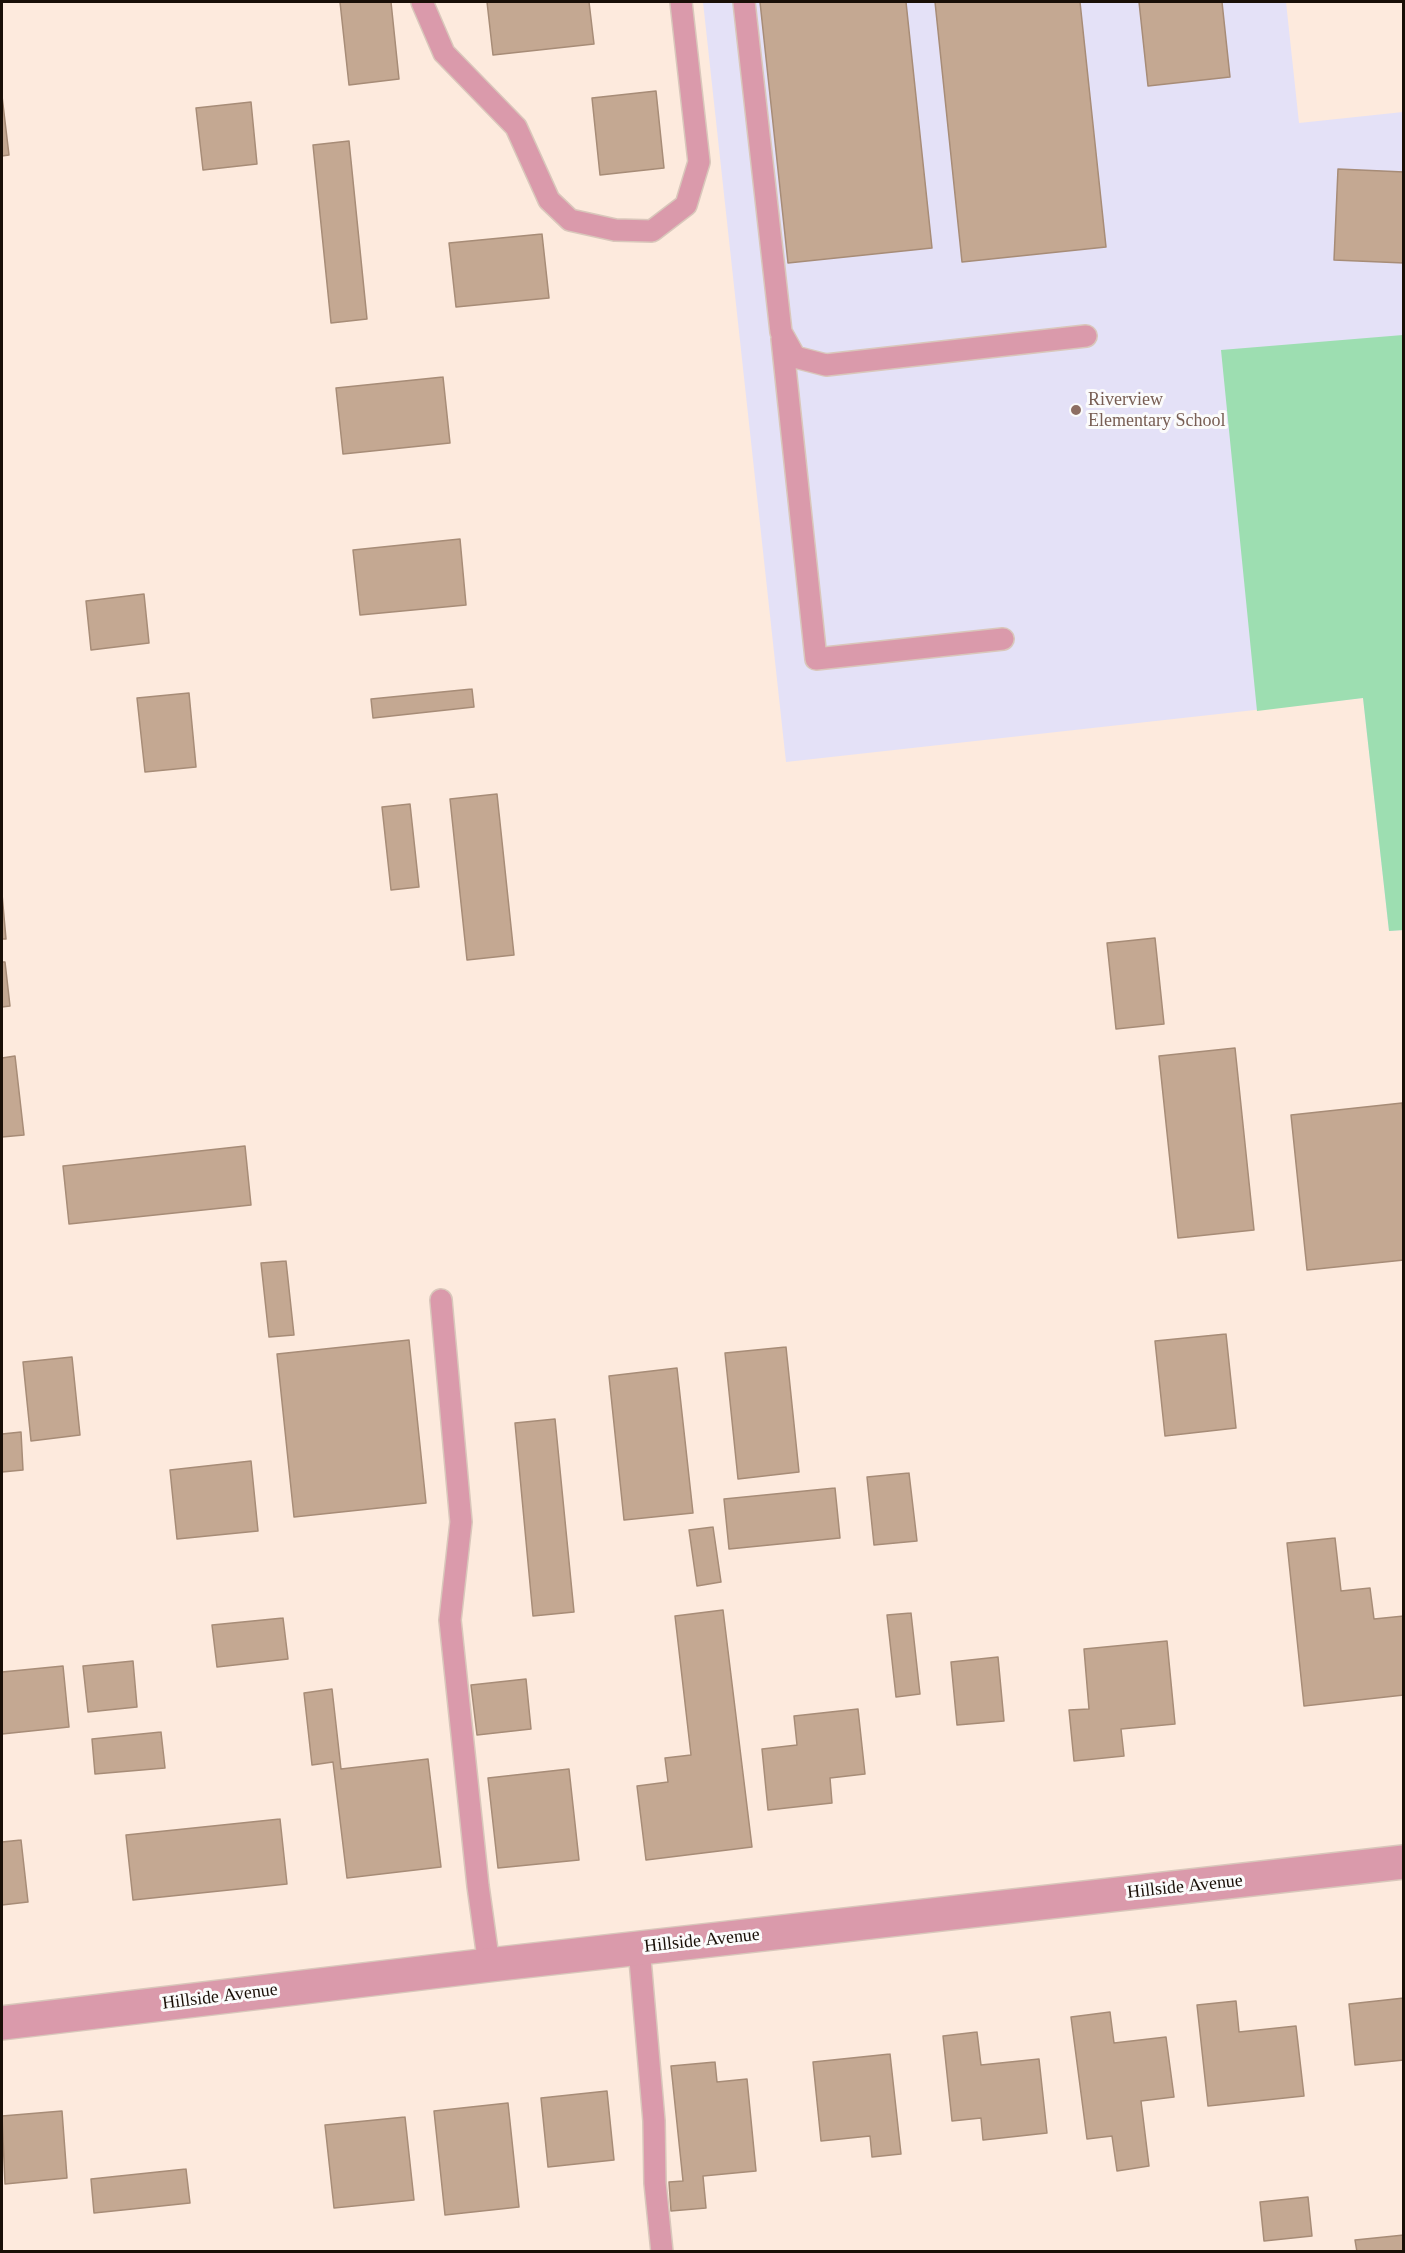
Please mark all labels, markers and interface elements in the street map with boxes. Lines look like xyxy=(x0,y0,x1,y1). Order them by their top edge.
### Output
place label: Riverview Elementary School xyxy=(1088,389,1225,432)
marker: Riverview Elementary School xyxy=(1069,403,1083,417)
street label: Hillside Avenue xyxy=(1126,1870,1244,1904)
street label: Hillside Avenue xyxy=(643,1924,761,1958)
street label: Hillside Avenue xyxy=(161,1979,279,2015)

